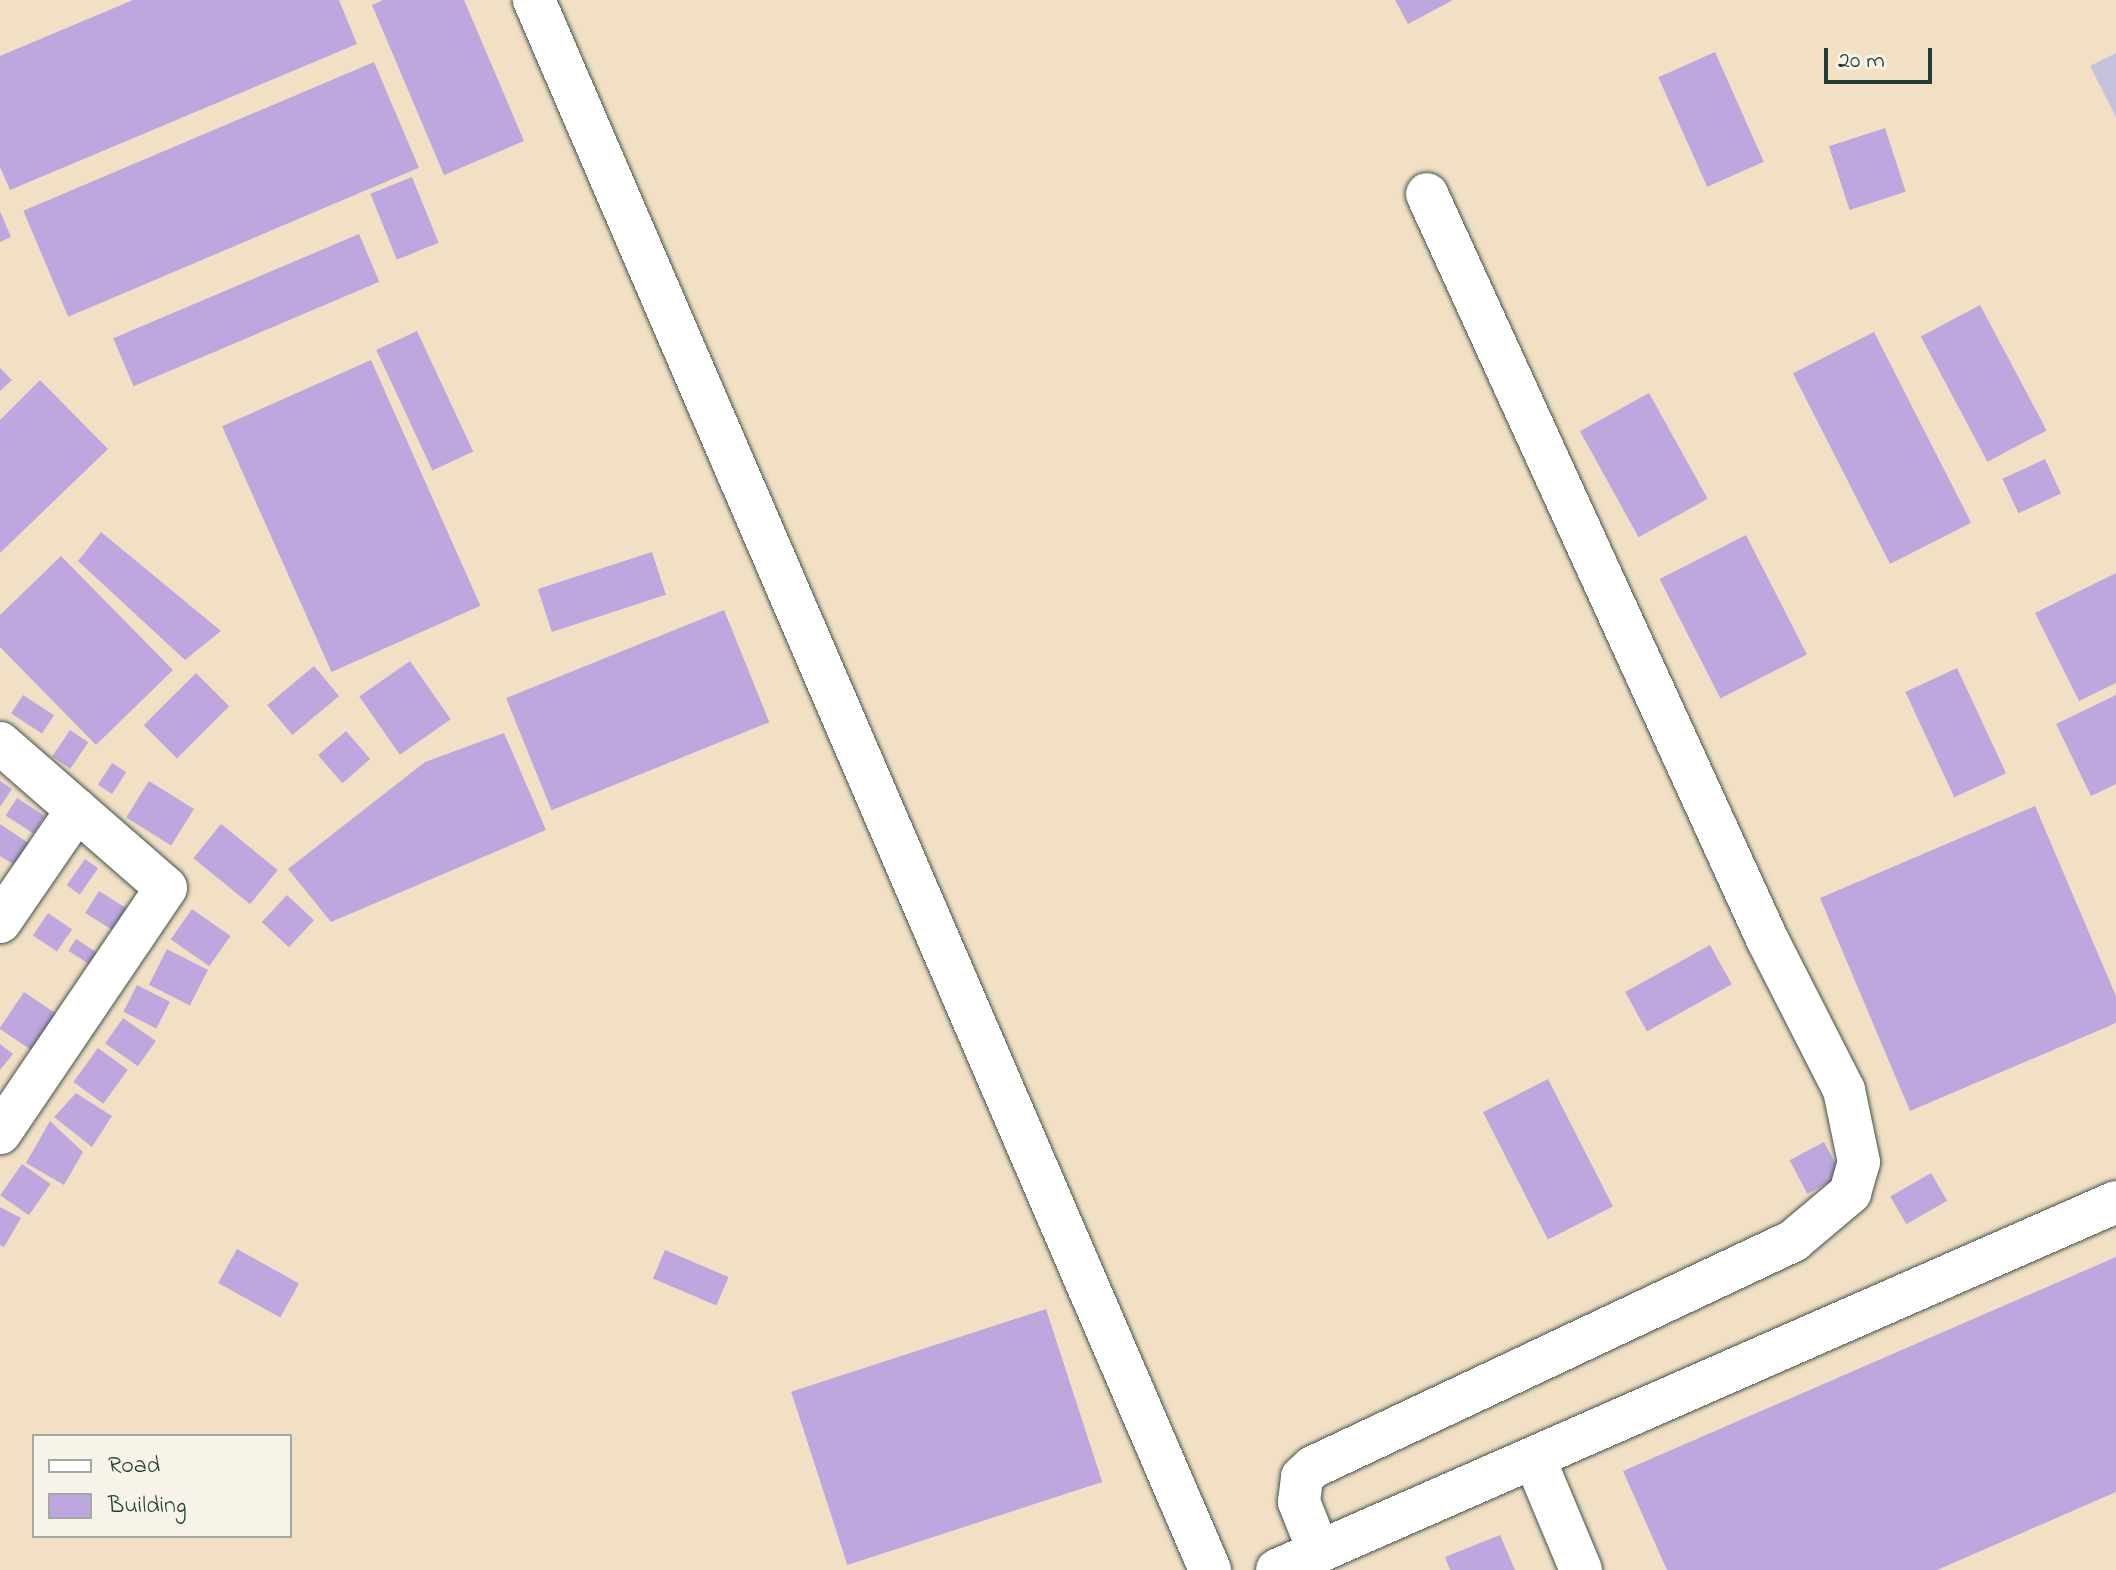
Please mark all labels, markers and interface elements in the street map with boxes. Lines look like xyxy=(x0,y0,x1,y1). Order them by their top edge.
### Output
scale bar xyxy=(1828,32,1936,82)
text: 20 m xyxy=(1838,44,1885,79)
legend xyxy=(32,1434,292,1538)
text: Road xyxy=(108,1449,160,1484)
text: Building xyxy=(108,1489,187,1524)

